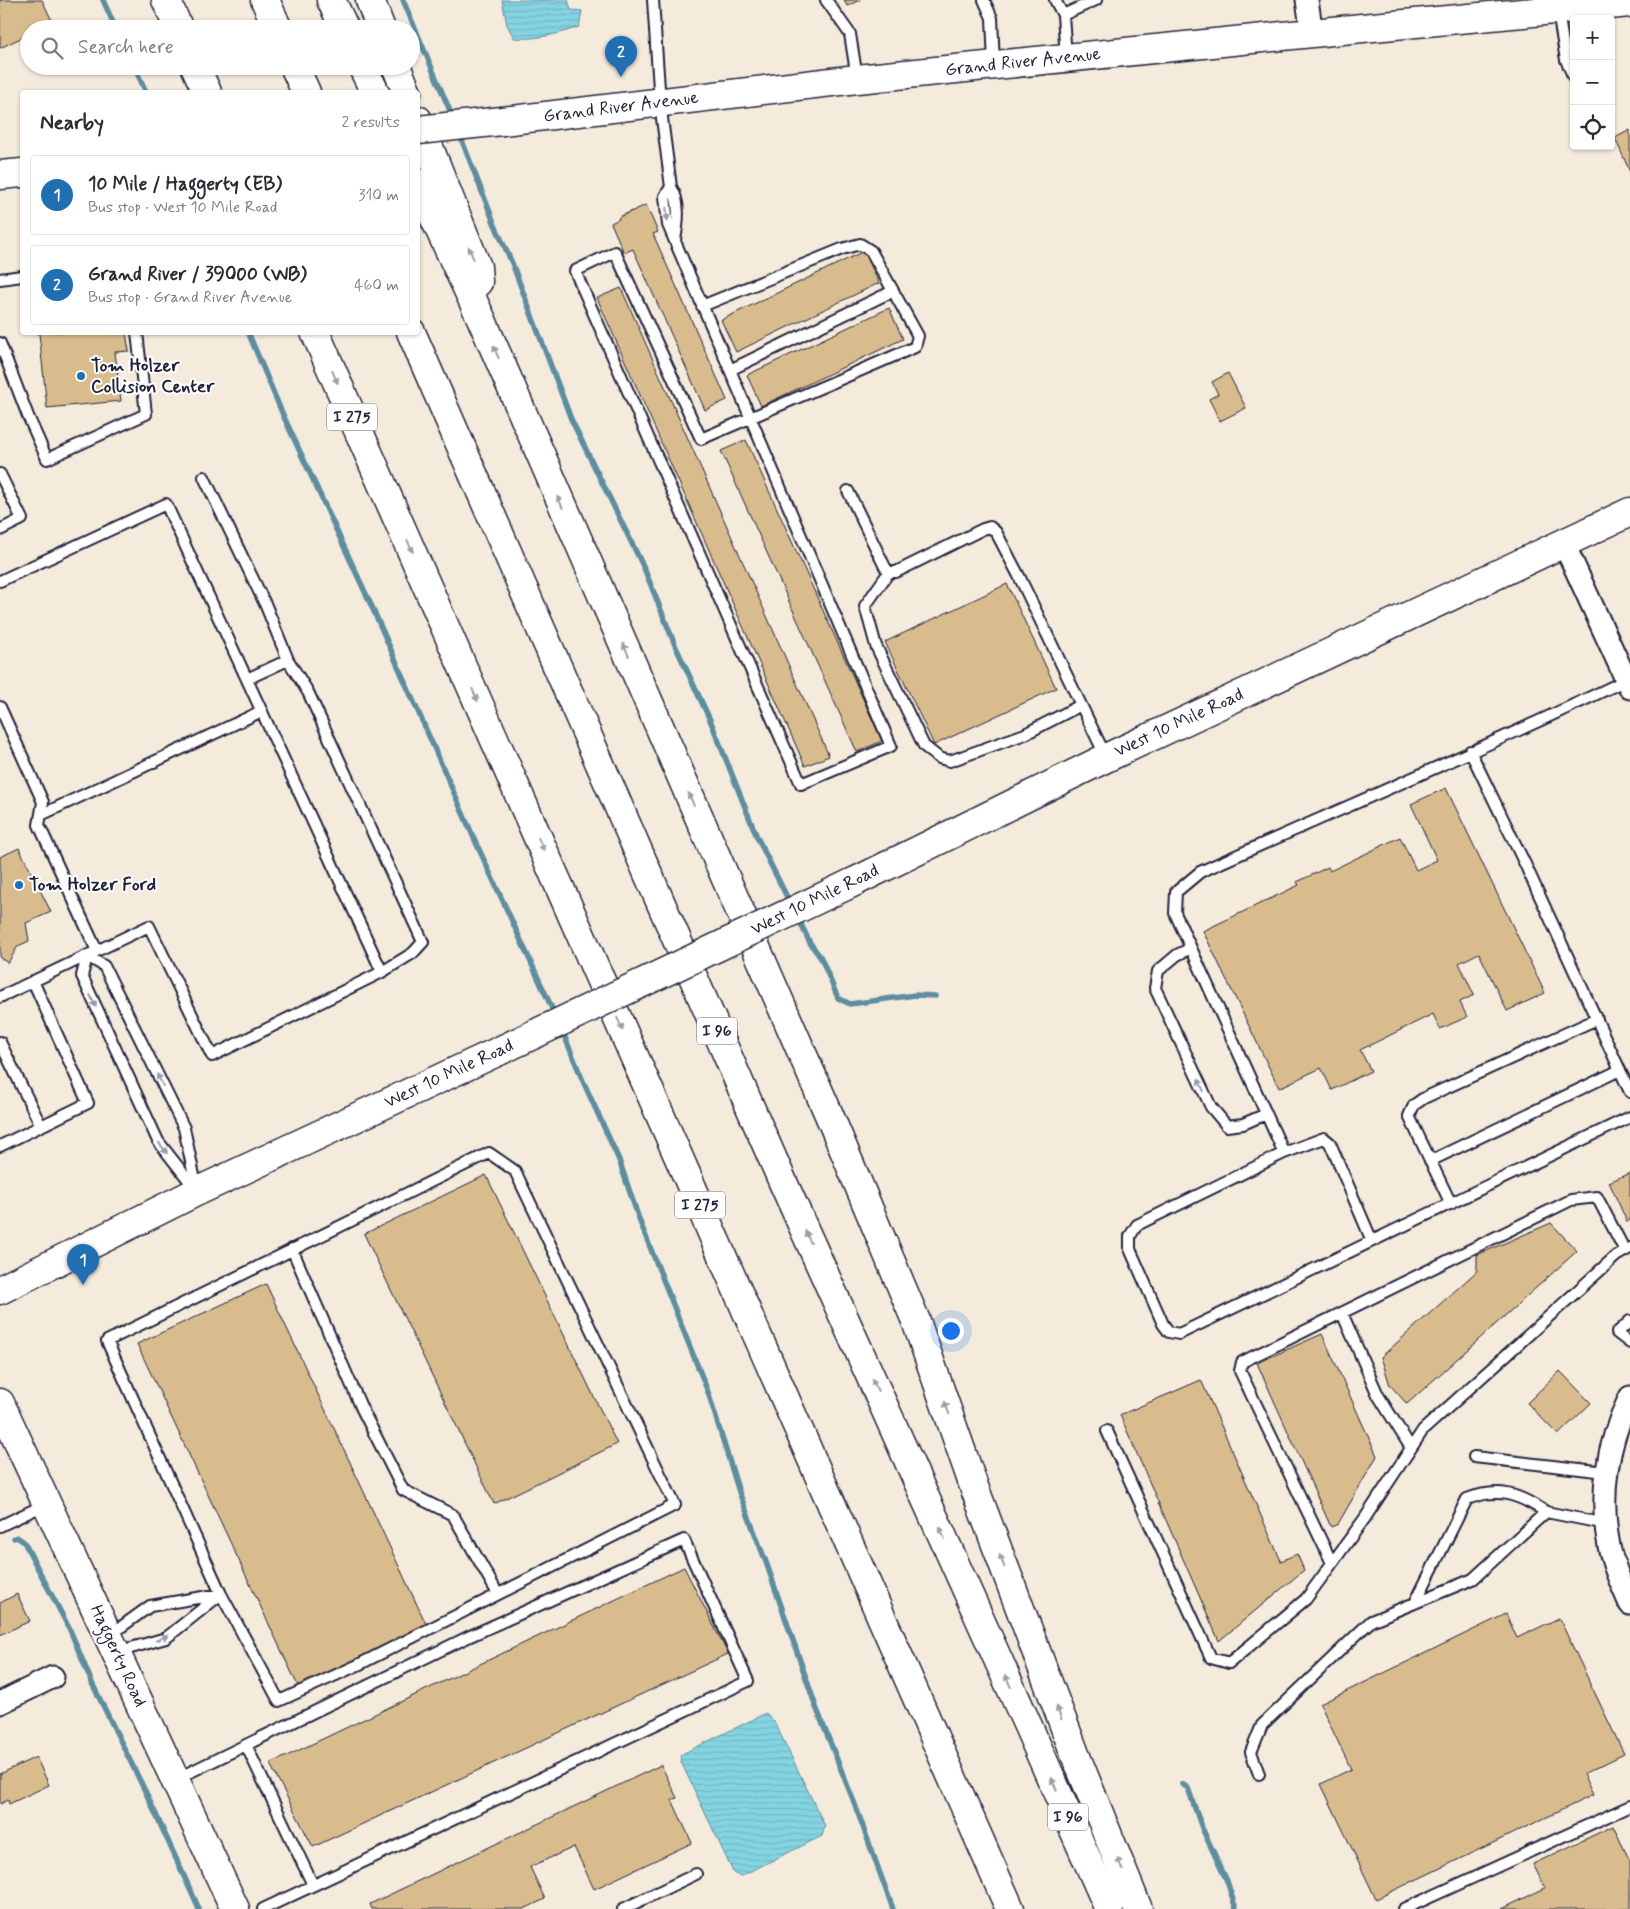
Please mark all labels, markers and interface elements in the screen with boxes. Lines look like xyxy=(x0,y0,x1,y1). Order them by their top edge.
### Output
map controls xyxy=(1570,15,1615,150)
button: + xyxy=(1570,15,1615,60)
search box xyxy=(20,20,420,75)
icon: search xyxy=(38,34,66,62)
text: Search here xyxy=(78,35,174,60)
pin: 2 xyxy=(605,36,637,77)
street label: Grand River Avenue xyxy=(944,42,1102,82)
button: − xyxy=(1570,60,1615,105)
street label: Grand River Avenue xyxy=(542,86,700,128)
button: locate xyxy=(1570,105,1615,150)
text: Nearby xyxy=(40,109,104,137)
text: 2 results xyxy=(342,112,400,133)
text: 10 Mile / Haggerty (EB) xyxy=(88,172,282,197)
text: 1 xyxy=(53,185,61,206)
text: 310 m xyxy=(358,185,399,206)
text: Bus stop · West 10 Mile Road xyxy=(88,197,277,218)
one-way arrow xyxy=(663,206,671,222)
one-way arrow xyxy=(467,246,475,260)
text: Grand River / 39000 (WB) xyxy=(88,262,307,287)
text: 2 xyxy=(53,275,61,296)
text: 460 m xyxy=(354,275,399,296)
text: Bus stop · Grand River Avenue xyxy=(88,287,292,308)
one-way arrow xyxy=(491,345,499,359)
place label: Tom Holzer Collision Center xyxy=(91,354,215,399)
marker: Tom Holzer Collision Center xyxy=(75,370,87,382)
one-way arrow xyxy=(331,370,339,384)
road number: I 275 xyxy=(327,404,377,431)
one-way arrow xyxy=(556,495,564,509)
one-way arrow xyxy=(406,539,414,553)
one-way arrow xyxy=(621,643,629,657)
street label: West 10 Mile Road xyxy=(1111,683,1247,763)
one-way arrow xyxy=(472,688,480,702)
one-way arrow xyxy=(686,792,694,806)
one-way arrow xyxy=(537,837,545,851)
street label: West 10 Mile Road xyxy=(747,859,883,941)
place label: Tom Holzer Ford xyxy=(29,873,156,897)
marker: Tom Holzer Ford xyxy=(13,879,25,891)
one-way arrow xyxy=(90,994,98,1008)
one-way arrow xyxy=(617,1017,625,1031)
road number: I 96 xyxy=(697,1018,737,1044)
street label: West 10 Mile Road xyxy=(381,1034,517,1114)
one-way arrow xyxy=(156,1073,164,1087)
one-way arrow xyxy=(1197,1078,1205,1092)
one-way arrow xyxy=(158,1141,168,1155)
road number: I 275 xyxy=(675,1192,725,1218)
one-way arrow xyxy=(804,1230,812,1244)
pin: 1 xyxy=(67,1244,99,1285)
your location xyxy=(938,1318,964,1344)
one-way arrow xyxy=(870,1378,878,1392)
one-way arrow xyxy=(943,1401,950,1416)
one-way arrow xyxy=(937,1526,945,1540)
one-way arrow xyxy=(998,1553,1006,1568)
street label: Haggerty Road xyxy=(82,1601,152,1712)
one-way arrow xyxy=(155,1634,170,1642)
one-way arrow xyxy=(1004,1674,1012,1688)
one-way arrow xyxy=(1055,1705,1063,1720)
one-way arrow xyxy=(1049,1777,1057,1791)
road number: I 96 xyxy=(1048,1804,1088,1830)
one-way arrow xyxy=(1116,1856,1124,1871)

